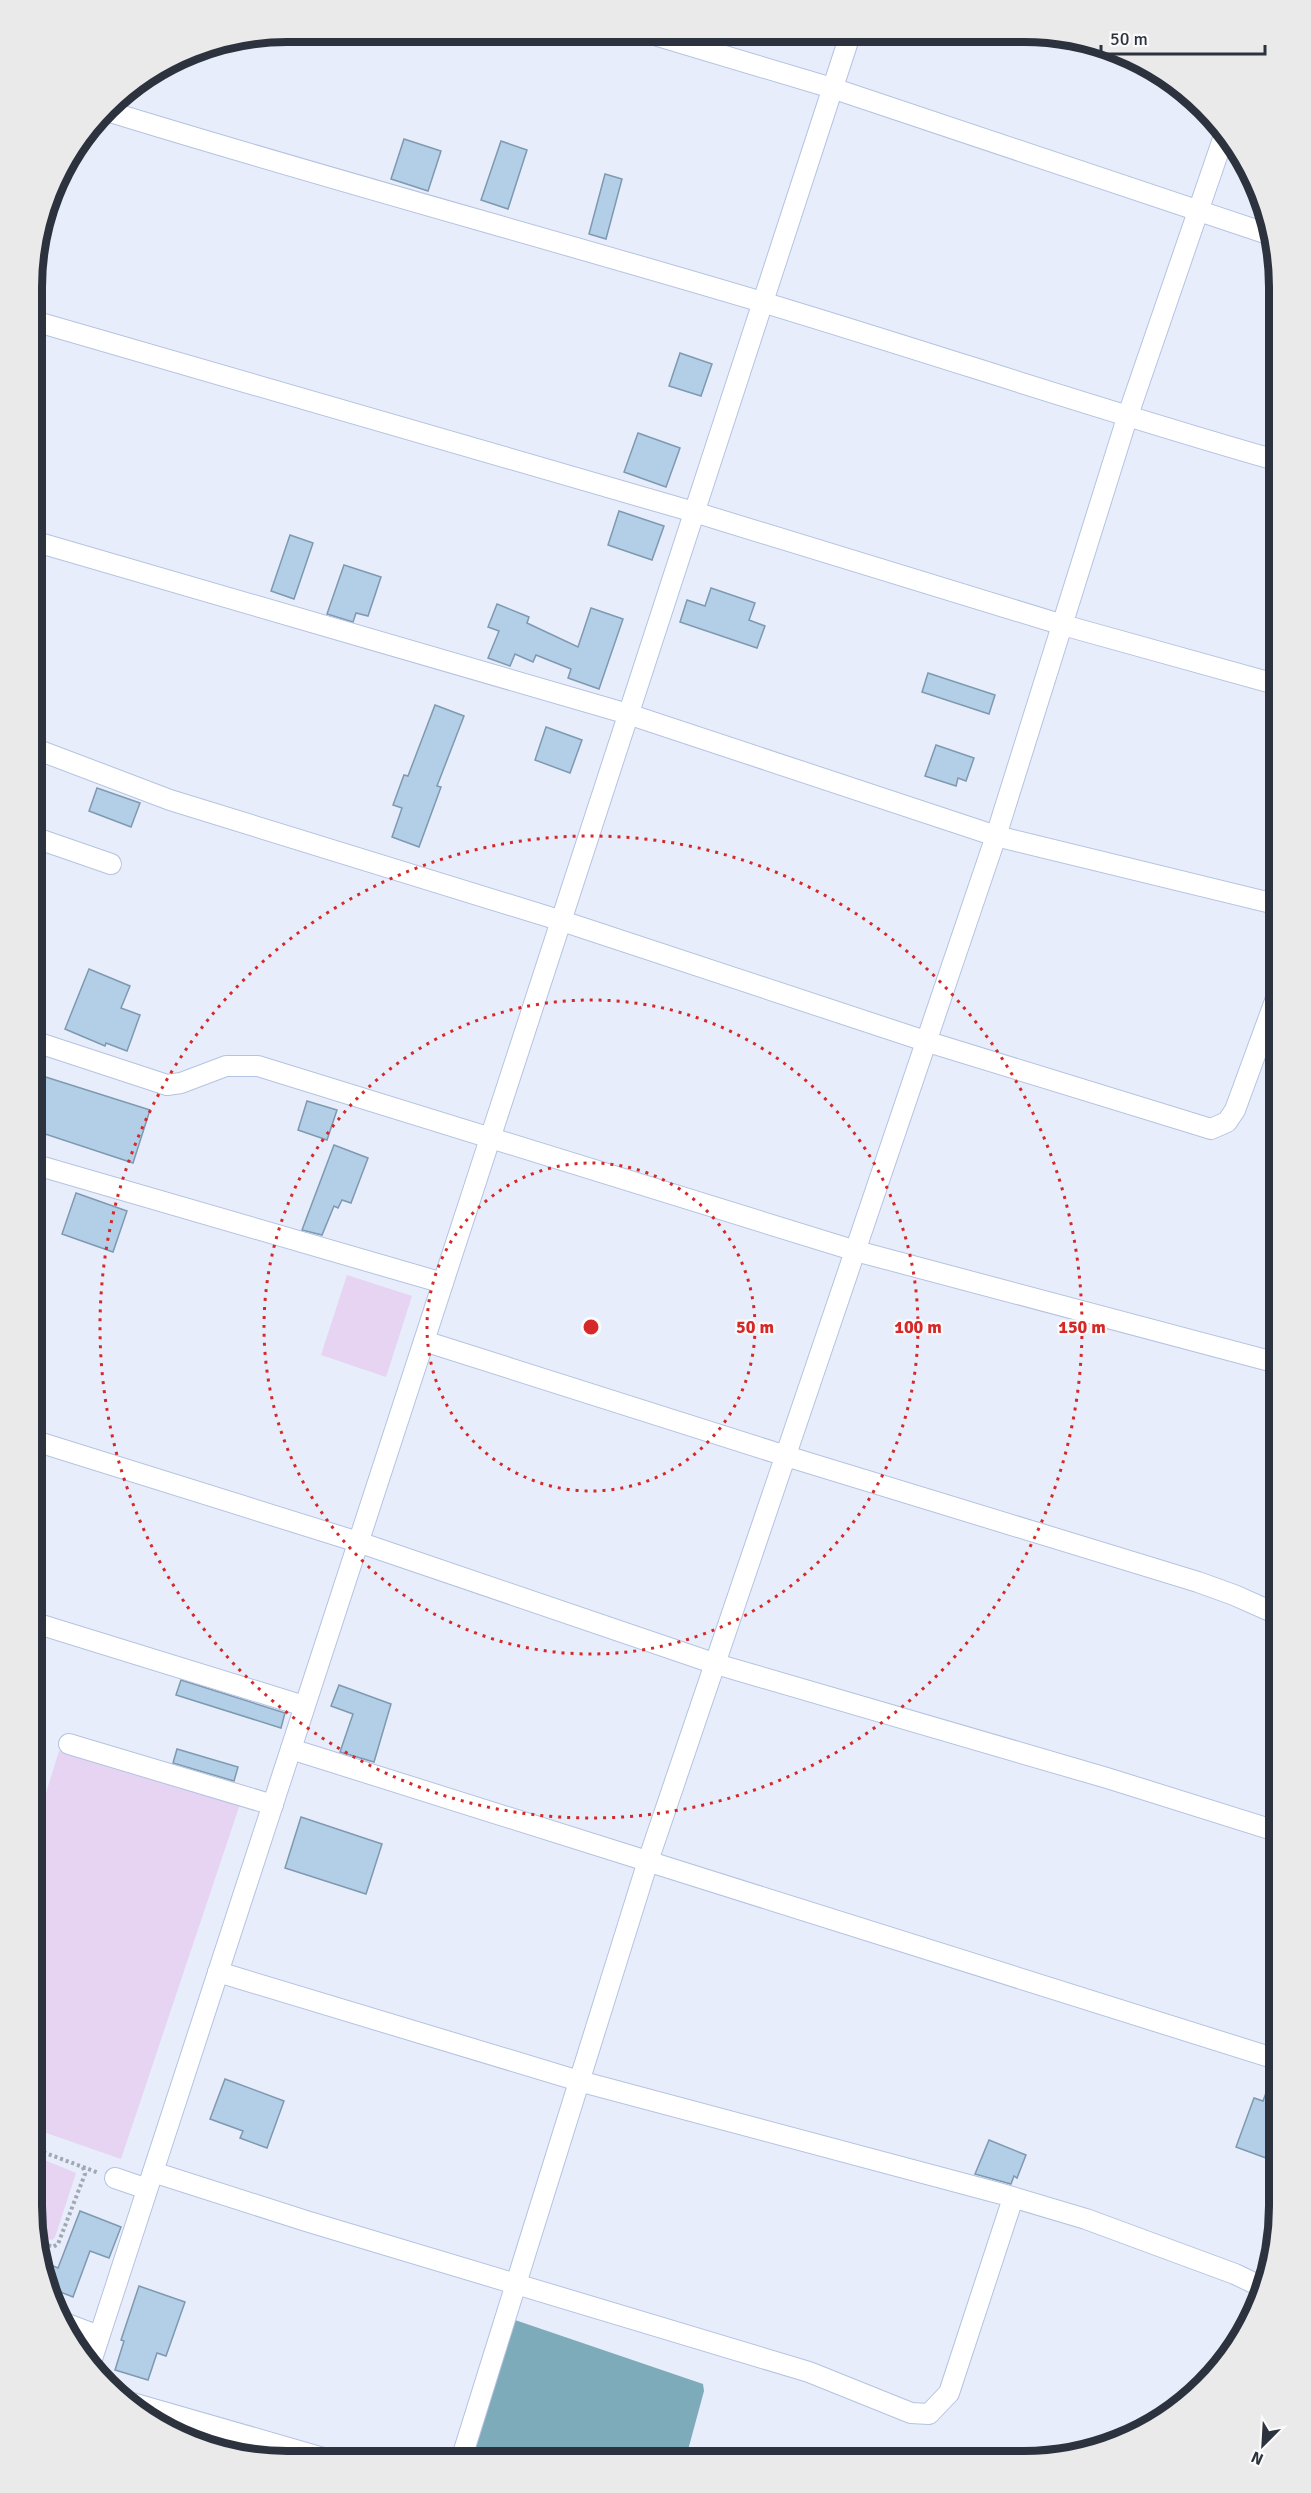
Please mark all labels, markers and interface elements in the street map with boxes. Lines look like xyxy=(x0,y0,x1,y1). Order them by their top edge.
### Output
scale bar xyxy=(1101,18,1264,56)
text: 50 m xyxy=(1110,28,1148,50)
text: 50 m xyxy=(736,1316,774,1338)
text: 100 m xyxy=(894,1316,942,1338)
text: 150 m xyxy=(1058,1316,1106,1338)
centre of rings xyxy=(581,1317,601,1337)
north arrow xyxy=(1233,2415,1293,2475)
text: N xyxy=(1248,2446,1266,2469)

